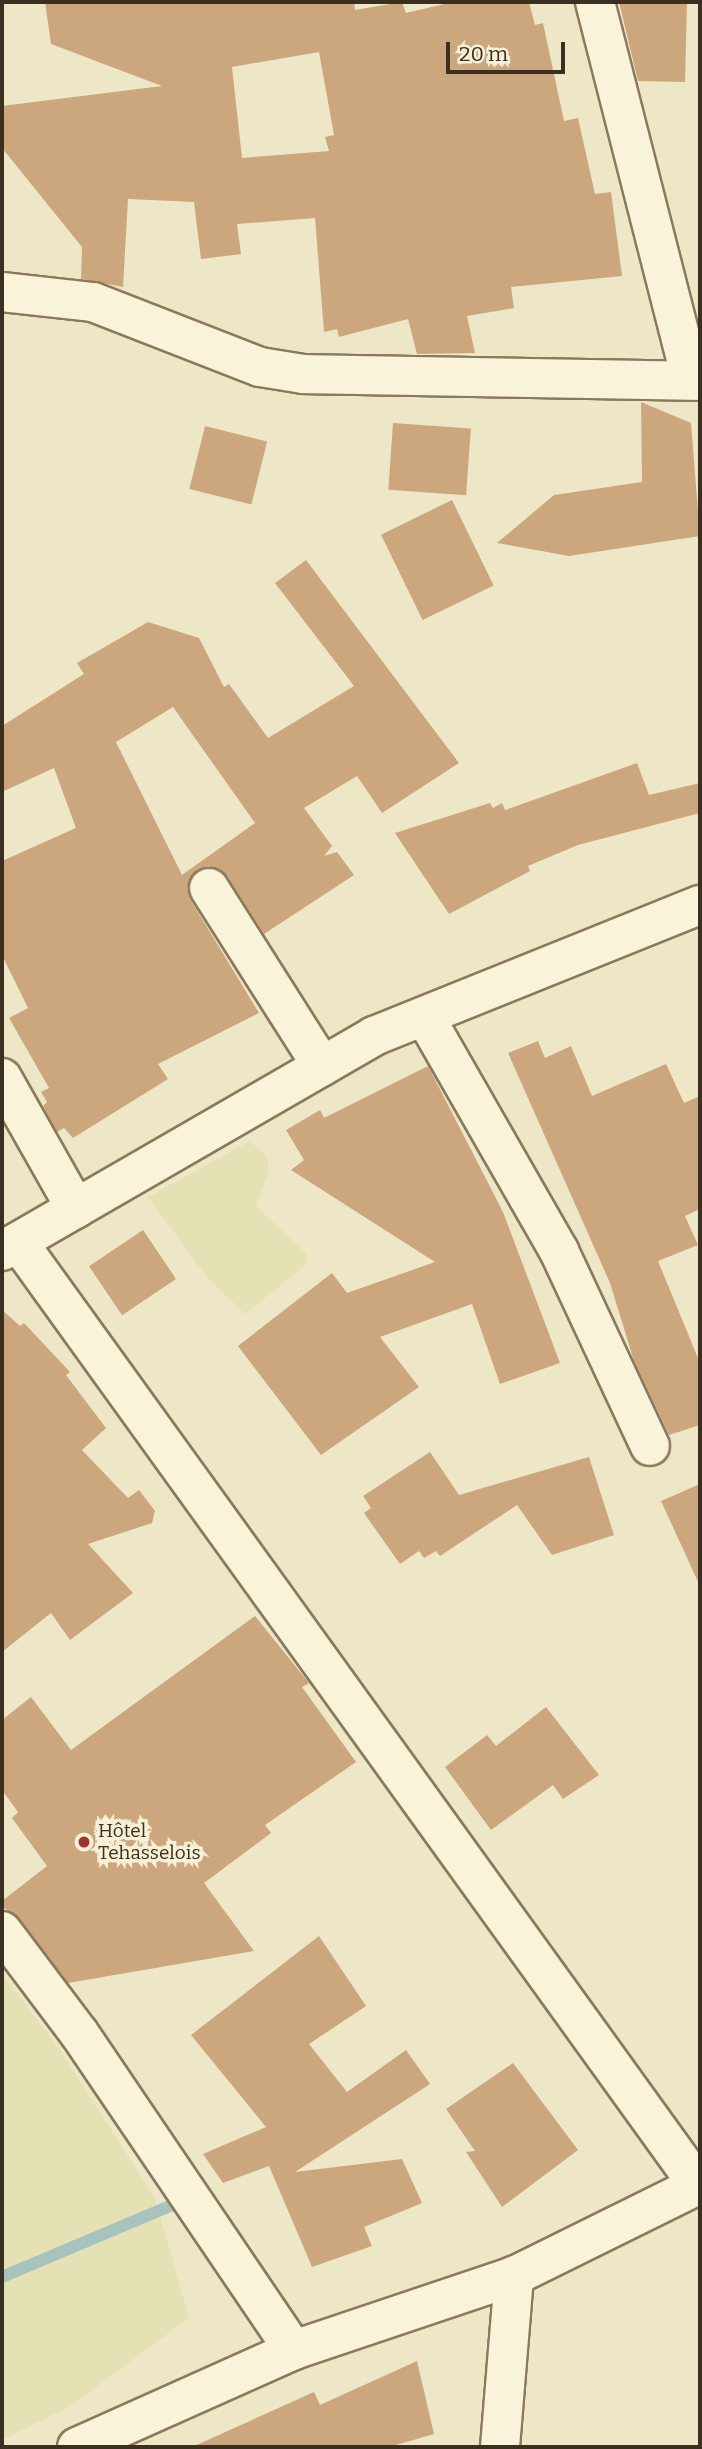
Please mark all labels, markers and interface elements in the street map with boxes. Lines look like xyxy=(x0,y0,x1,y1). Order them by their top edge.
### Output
scale bar xyxy=(450,28,569,72)
text: 20 m xyxy=(459,41,508,67)
place label: Hôtel Tehasselois xyxy=(98,1820,200,1864)
marker: Hôtel Tehasselois xyxy=(76,1834,92,1850)

